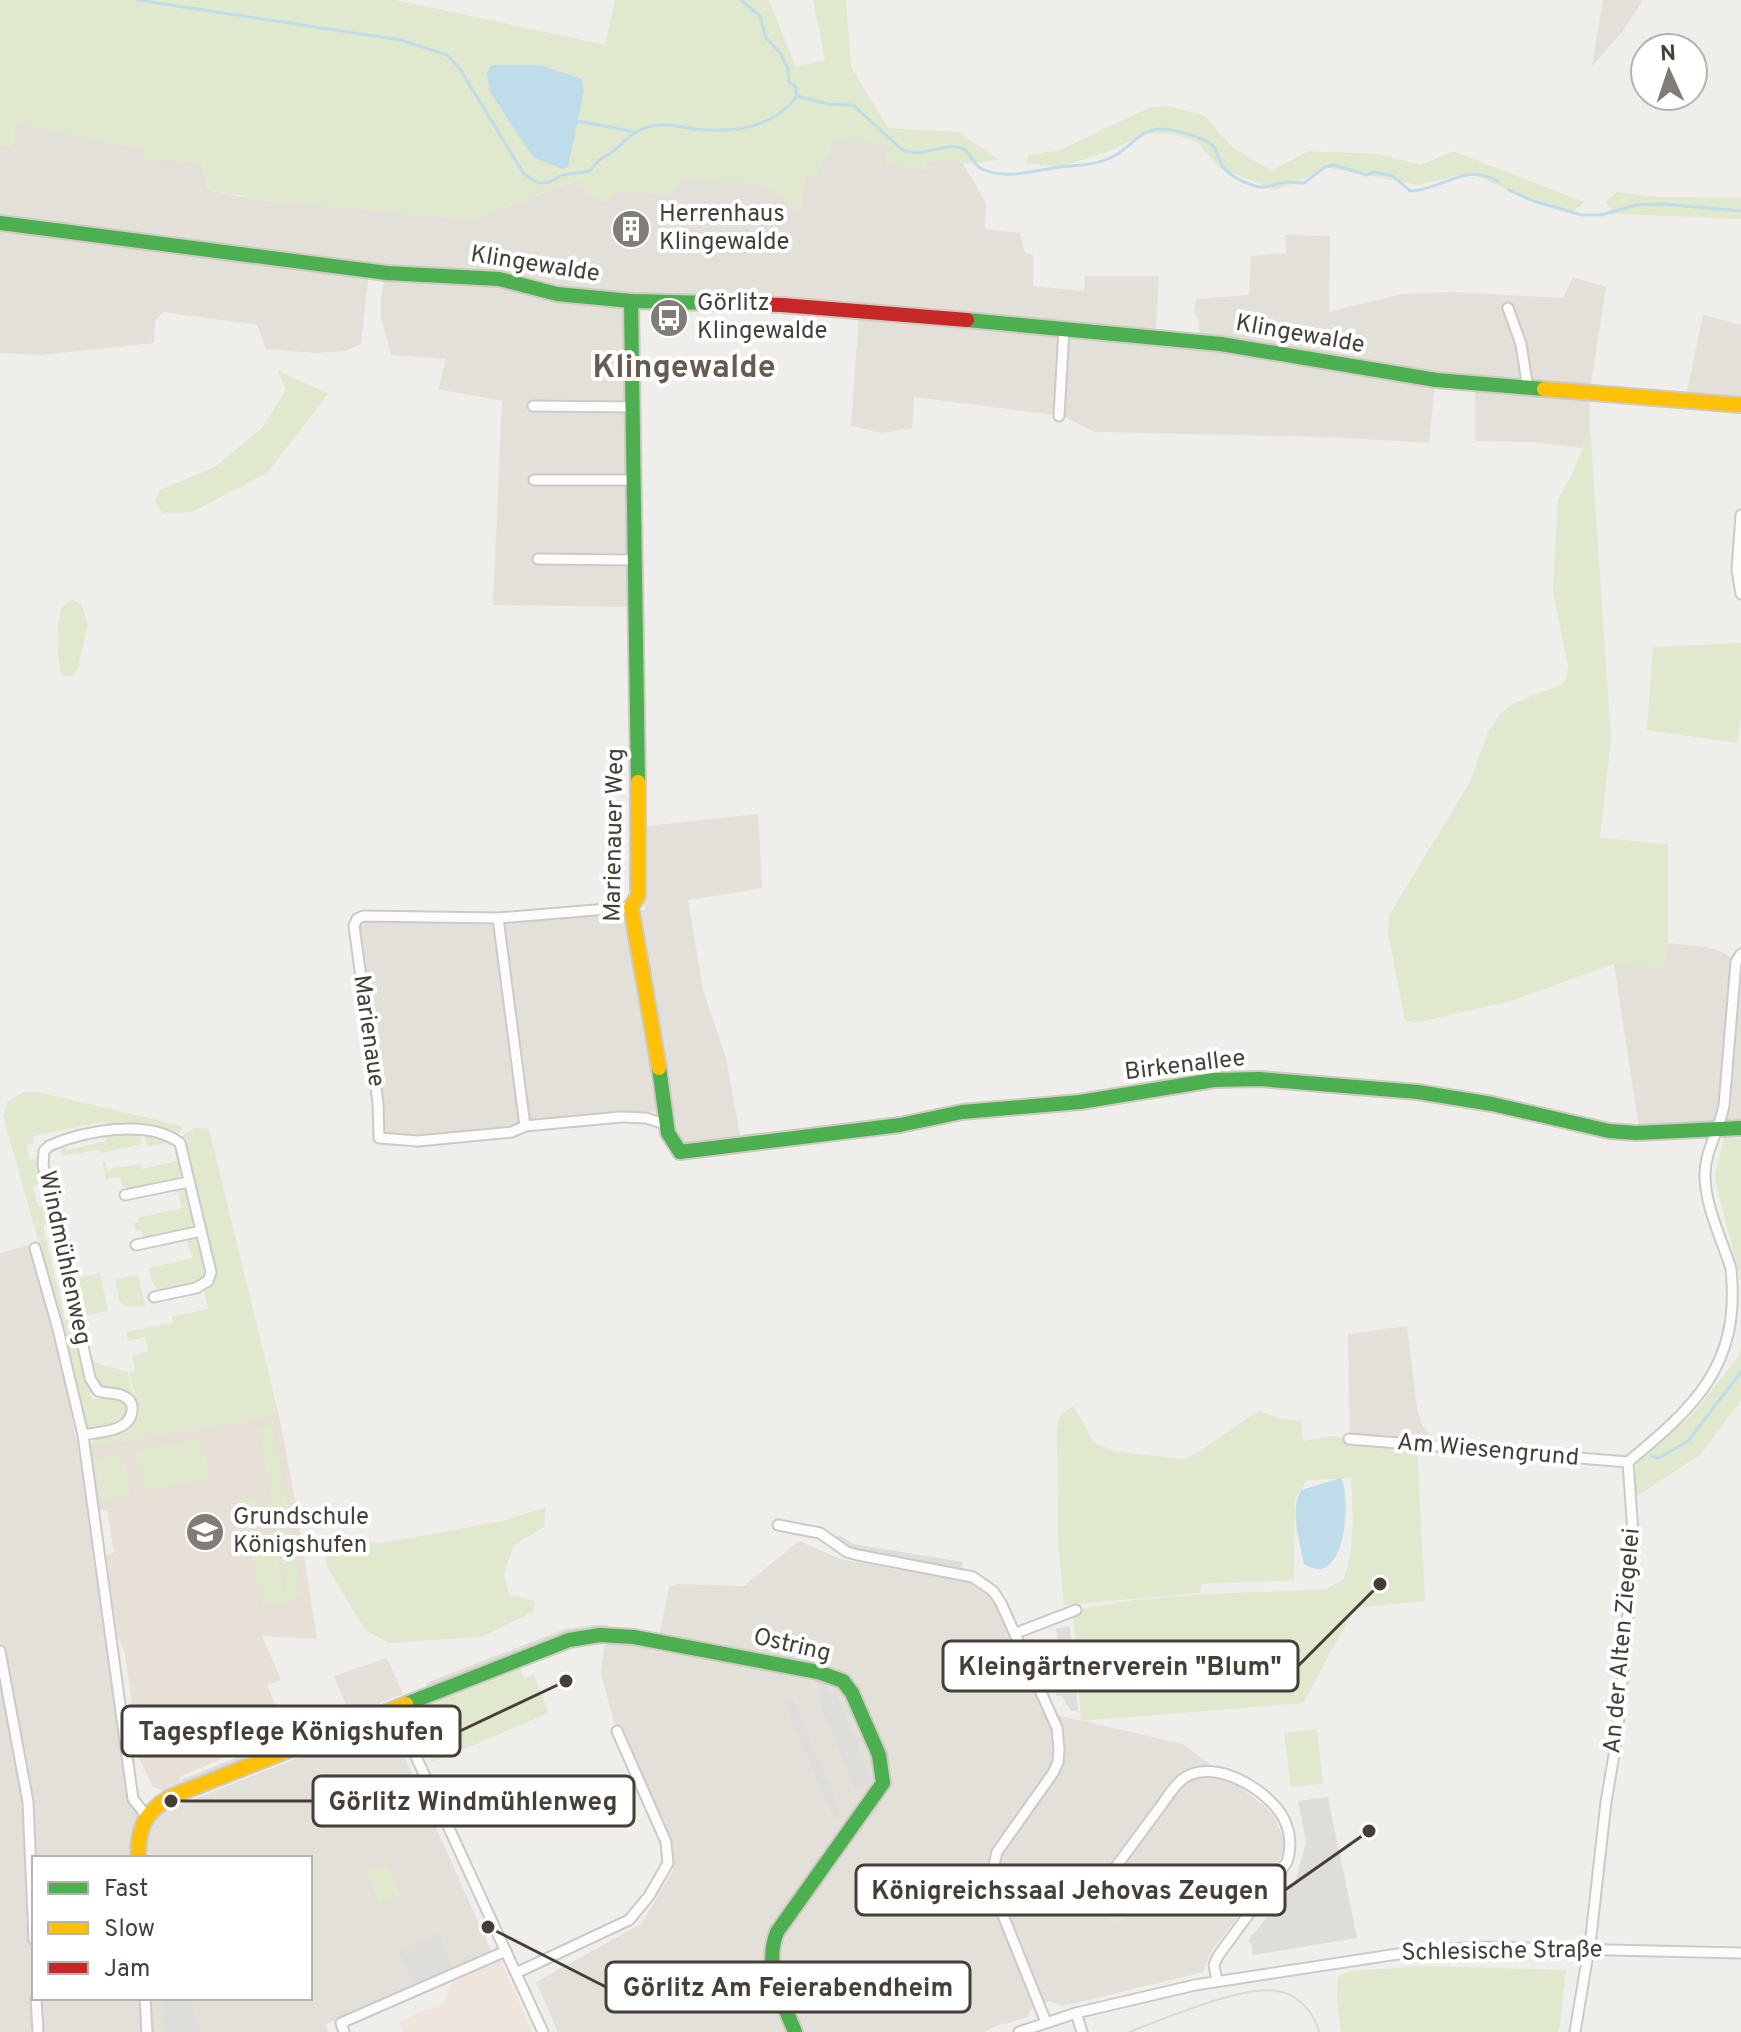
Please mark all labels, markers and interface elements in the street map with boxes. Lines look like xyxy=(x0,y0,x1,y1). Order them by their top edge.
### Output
north arrow xyxy=(1629,32,1709,112)
text: N xyxy=(1659,41,1677,68)
place label: Herrenhaus Klingewalde xyxy=(659,200,789,258)
building icon: Herrenhaus Klingewalde xyxy=(610,208,652,250)
street label: Klingewalde xyxy=(468,240,602,290)
place label: Görlitz Klingewalde xyxy=(697,289,827,347)
bus stop icon: Görlitz Klingewalde xyxy=(648,297,690,339)
street label: Klingewalde xyxy=(1233,309,1367,361)
district label: Klingewalde xyxy=(593,349,775,389)
street label: Marienauer Weg xyxy=(598,748,632,922)
street label: Marienaue xyxy=(345,973,391,1089)
street label: Birkenallee xyxy=(1123,1044,1247,1088)
street label: Windmühlenweg xyxy=(31,1168,97,1348)
street label: Am Wiesengrund xyxy=(1396,1428,1580,1474)
place label: Grundschule Königshufen xyxy=(233,1503,369,1561)
school or university icon: Grundschule Königshufen xyxy=(184,1511,226,1553)
street label: An der Alten Ziegelei xyxy=(1598,1527,1648,1755)
street label: Ostring xyxy=(750,1623,834,1669)
callout: Kleingärtnerverein "Blum" xyxy=(943,1641,1298,1691)
text: Kleingärtnerverein "Blum" xyxy=(958,1652,1282,1685)
callout: Tagespflege Königshufen xyxy=(122,1706,460,1756)
text: Tagespflege Königshufen xyxy=(138,1717,444,1750)
callout: Görlitz Windmühlenweg xyxy=(313,1776,634,1826)
text: Görlitz Windmühlenweg xyxy=(329,1787,617,1820)
legend xyxy=(32,1856,312,2000)
callout: Königreichssaal Jehovas Zeugen xyxy=(856,1865,1285,1915)
text: Fast xyxy=(104,1875,148,1905)
text: Königreichssaal Jehovas Zeugen xyxy=(871,1876,1269,1909)
text: Slow xyxy=(104,1915,155,1945)
street label: Schlesische Straße xyxy=(1401,1935,1603,1969)
text: Jam xyxy=(104,1955,150,1985)
callout: Görlitz Am Feierabendheim xyxy=(606,1962,970,2012)
text: Görlitz Am Feierabendheim xyxy=(623,1973,953,2006)

